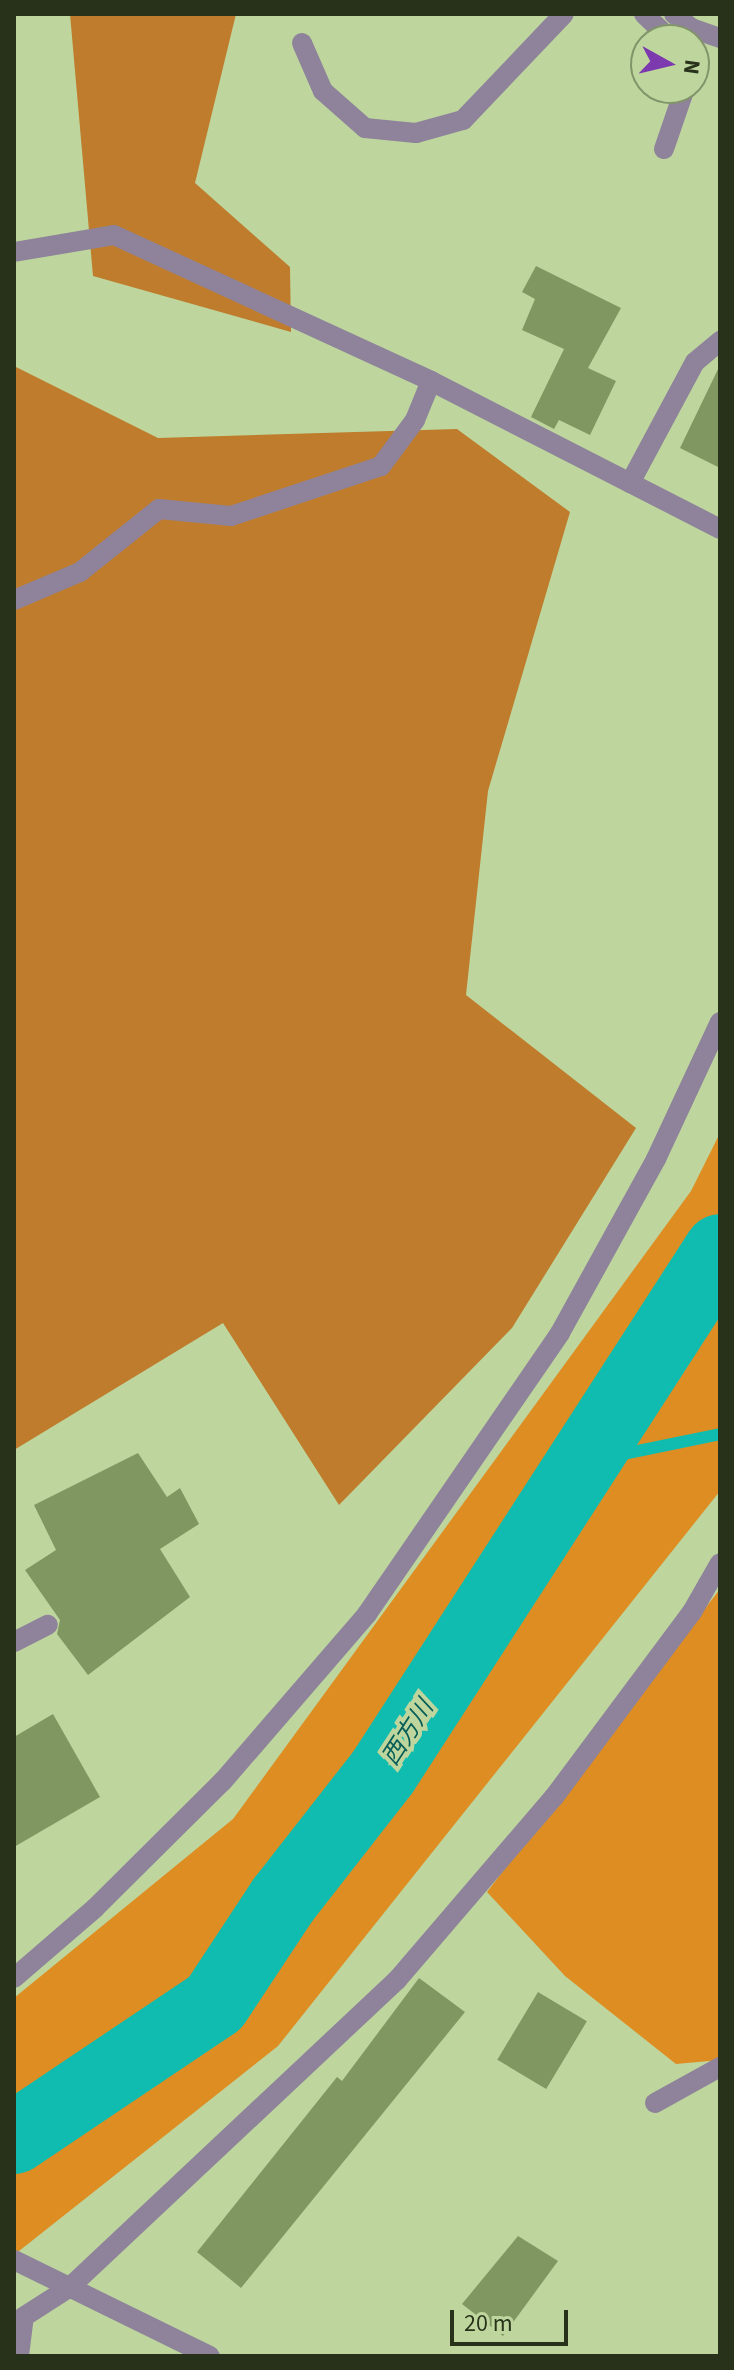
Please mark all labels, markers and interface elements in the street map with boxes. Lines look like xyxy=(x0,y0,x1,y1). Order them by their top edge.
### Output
north arrow xyxy=(630,24,710,104)
text: N xyxy=(675,58,709,77)
water label: 西方川 xyxy=(376,1695,440,1771)
scale bar xyxy=(454,2294,572,2344)
text: 20 m xyxy=(464,2306,513,2341)

